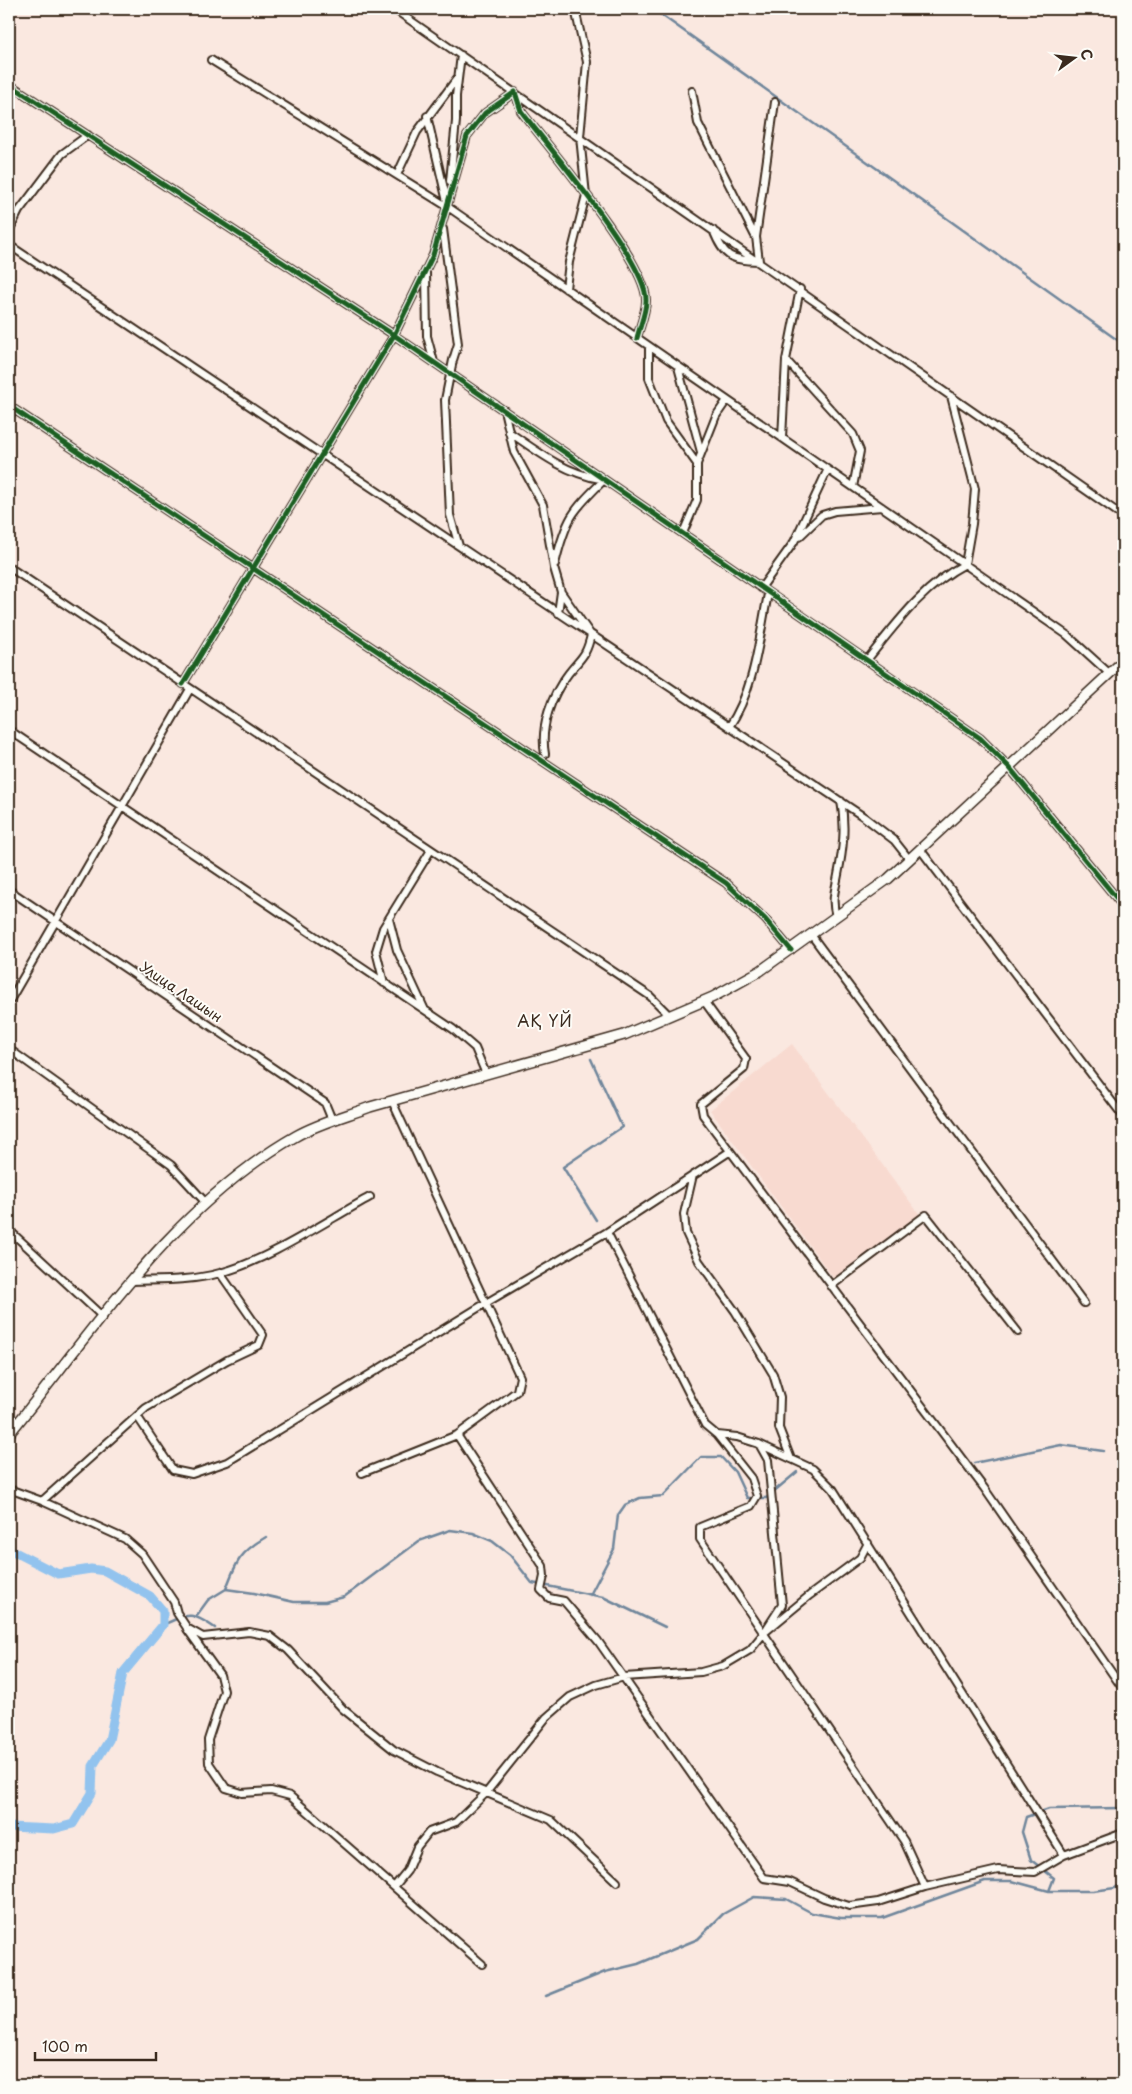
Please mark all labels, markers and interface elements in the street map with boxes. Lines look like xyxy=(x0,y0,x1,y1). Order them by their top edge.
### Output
north arrow xyxy=(1050,32,1100,82)
text: С xyxy=(1076,47,1099,62)
street label: Улица Лашын xyxy=(136,956,227,1027)
district label: АҚ ҮЙ xyxy=(517,1008,573,1032)
scale bar xyxy=(35,2029,156,2061)
text: 100 m xyxy=(42,2034,88,2057)

